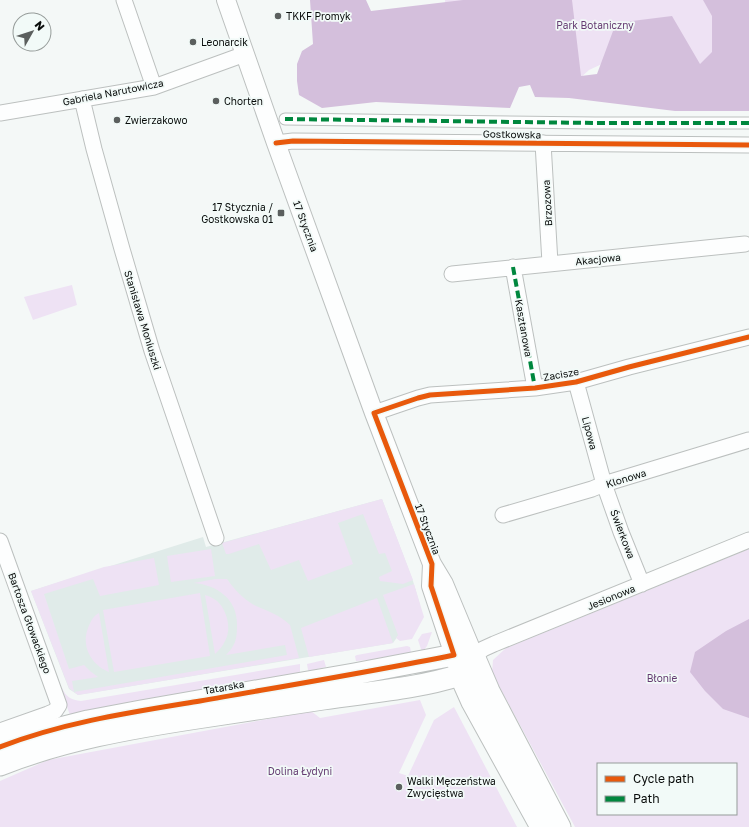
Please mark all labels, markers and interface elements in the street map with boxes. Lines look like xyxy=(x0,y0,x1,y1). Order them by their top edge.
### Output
place label: TKKF Promyk xyxy=(286,10,351,22)
marker: TKKF Promyk xyxy=(273,11,283,21)
north arrow xyxy=(12,12,52,52)
text: N xyxy=(32,18,48,33)
park label: Park Botaniczny xyxy=(556,19,634,31)
place label: Leonarcik xyxy=(201,36,248,48)
marker: Leonarcik xyxy=(188,37,198,47)
street label: Gabriela Narutowicza xyxy=(61,76,165,108)
place label: Chorten xyxy=(224,95,263,107)
marker: Chorten xyxy=(211,96,221,106)
place label: Zwierzakowo xyxy=(125,114,187,126)
marker: Zwierzakowo xyxy=(112,115,122,125)
street label: Gostkowska xyxy=(483,127,541,141)
street label: Brzozowa xyxy=(540,180,554,226)
street label: 17 Stycznia xyxy=(291,199,321,253)
place label: 17 Stycznia / Gostkowska 01 xyxy=(201,201,273,225)
marker: 17 Stycznia / Gostkowska 01 xyxy=(276,208,286,218)
street label: Akacjowa xyxy=(575,251,621,267)
street label: Stanisława Moniuszki xyxy=(122,269,164,371)
street label: Kasztanowa xyxy=(513,298,535,358)
street label: Zacisze xyxy=(542,365,580,383)
street label: Lipowa xyxy=(580,415,600,451)
street label: Klonowa xyxy=(604,466,648,490)
street label: 17 Stycznia xyxy=(413,502,443,556)
street label: Świerkowa xyxy=(608,507,639,560)
street label: Bartosza Głowackiego xyxy=(6,571,54,675)
street label: Jesionowa xyxy=(585,582,637,612)
park label: Błonie xyxy=(647,672,678,684)
street label: Tatarska xyxy=(203,678,245,696)
legend xyxy=(597,763,737,815)
park label: Dolina Łydyni xyxy=(268,765,332,777)
text: Cycle path xyxy=(633,771,694,786)
place label: Walki Męczeństwa Zwycięstwa xyxy=(407,775,496,799)
marker: Walki Męczeństwa Zwycięstwa xyxy=(394,782,404,792)
text: Path xyxy=(633,791,660,806)

